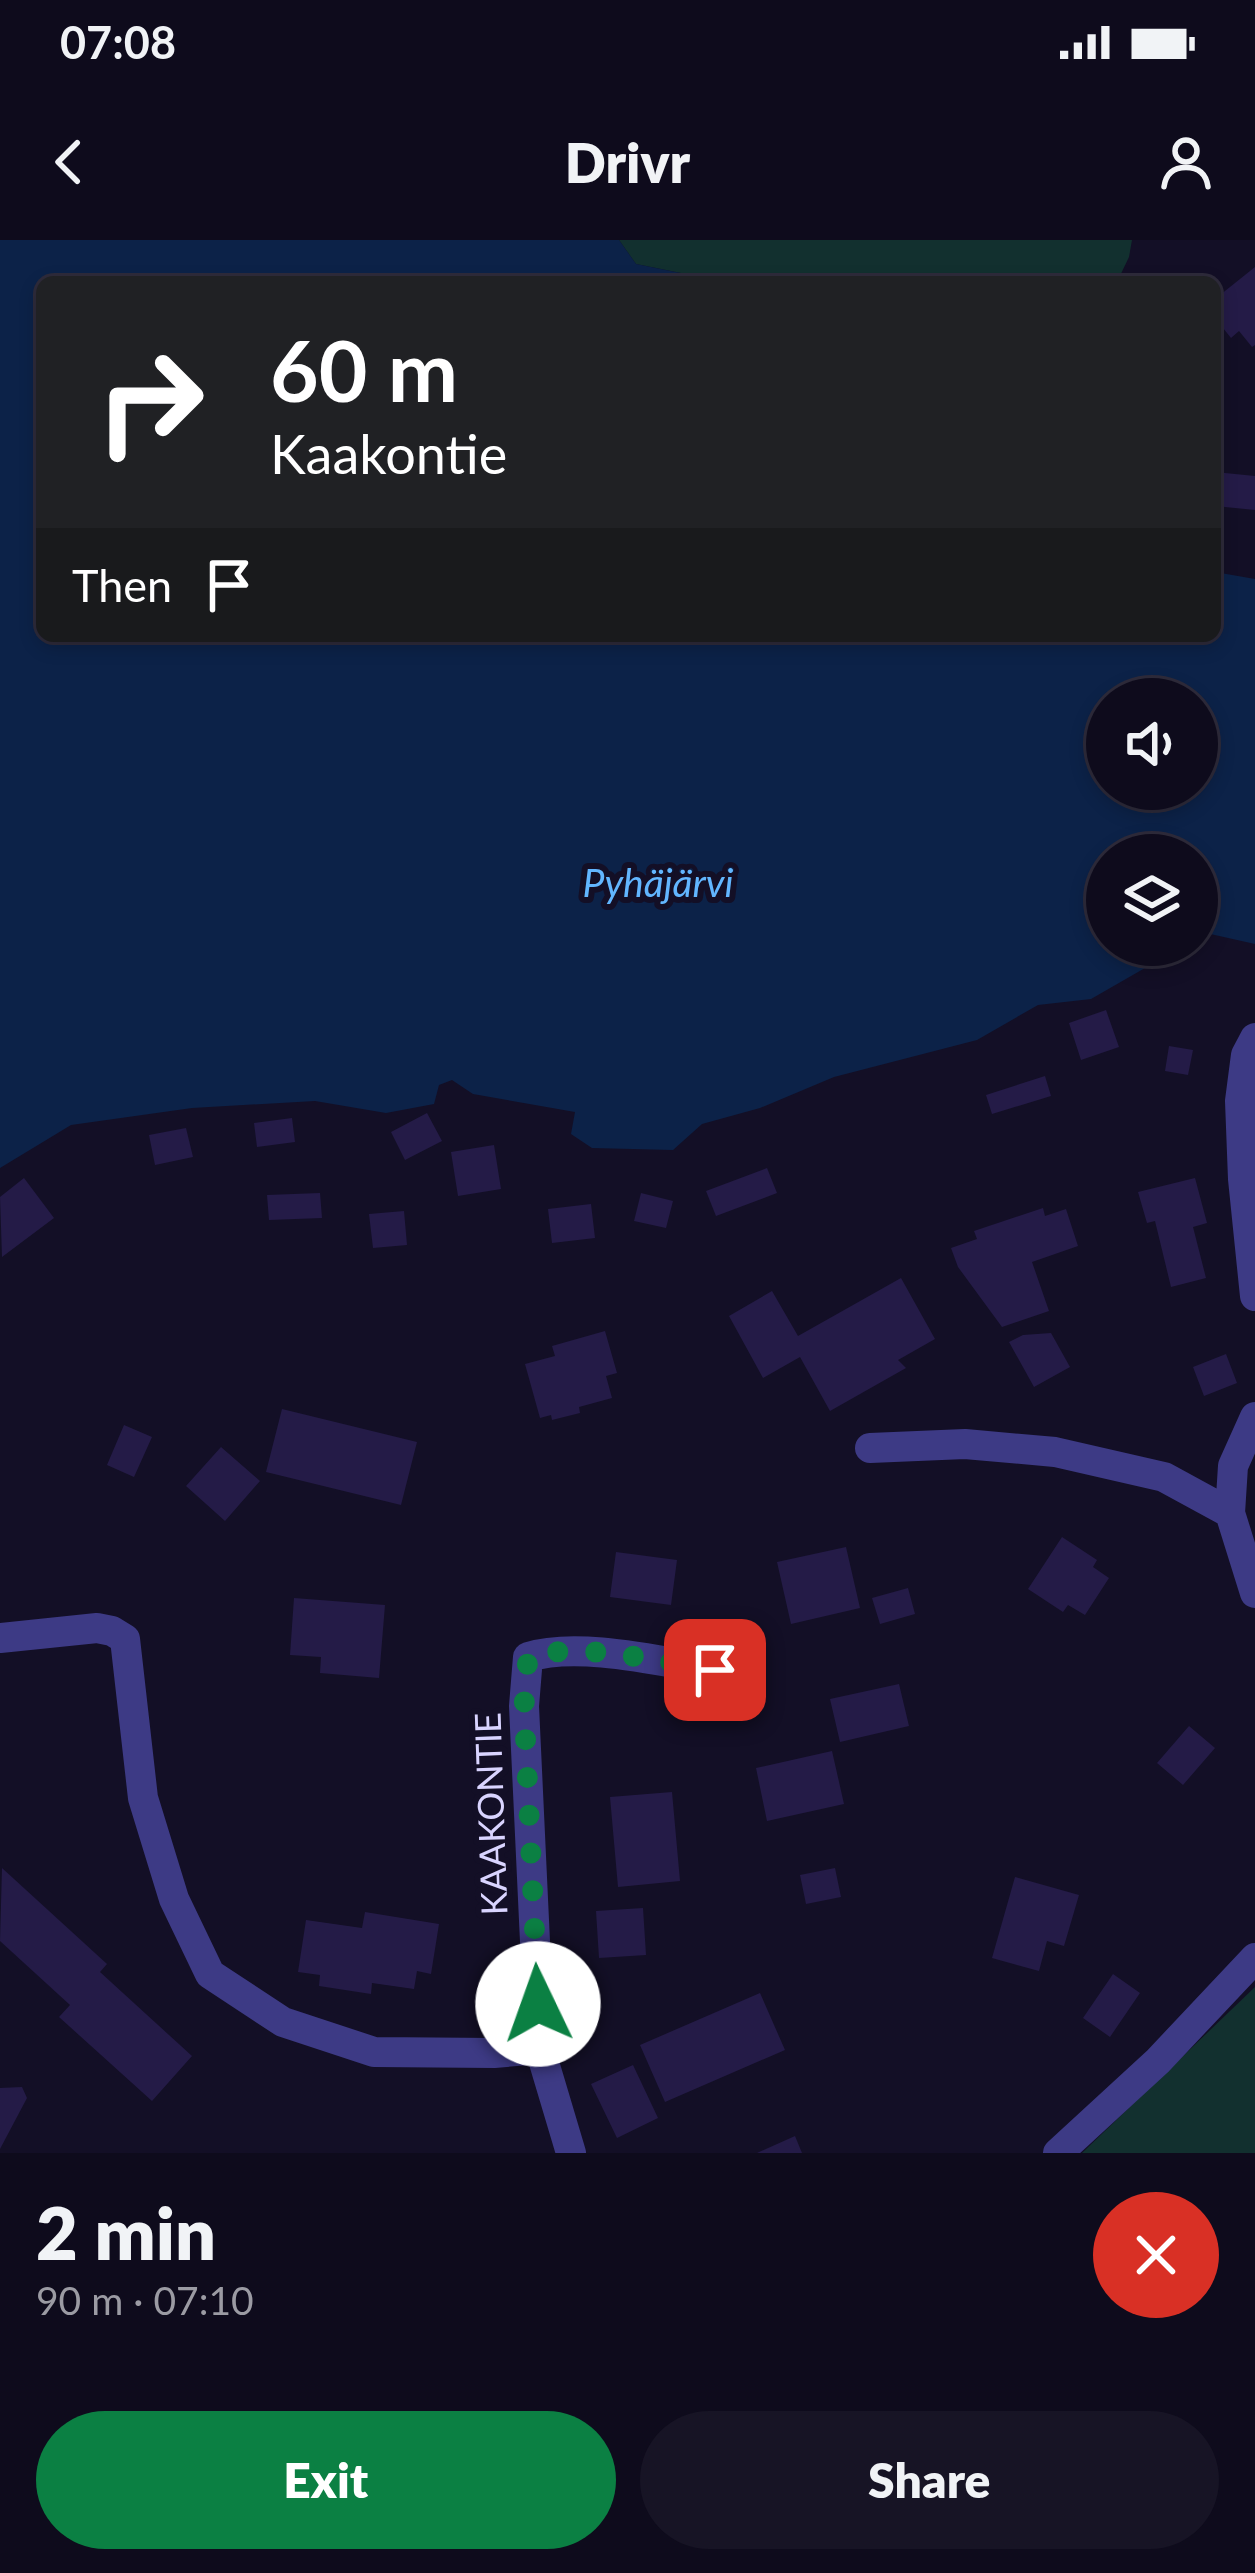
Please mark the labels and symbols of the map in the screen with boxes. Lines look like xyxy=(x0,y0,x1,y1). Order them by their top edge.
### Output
water label: Pyhäjärvi xyxy=(582,859,734,905)
pin xyxy=(664,1619,766,1721)
street label: KAAKONTIE xyxy=(464,1712,516,1916)
position arrow xyxy=(475,1941,601,2067)

